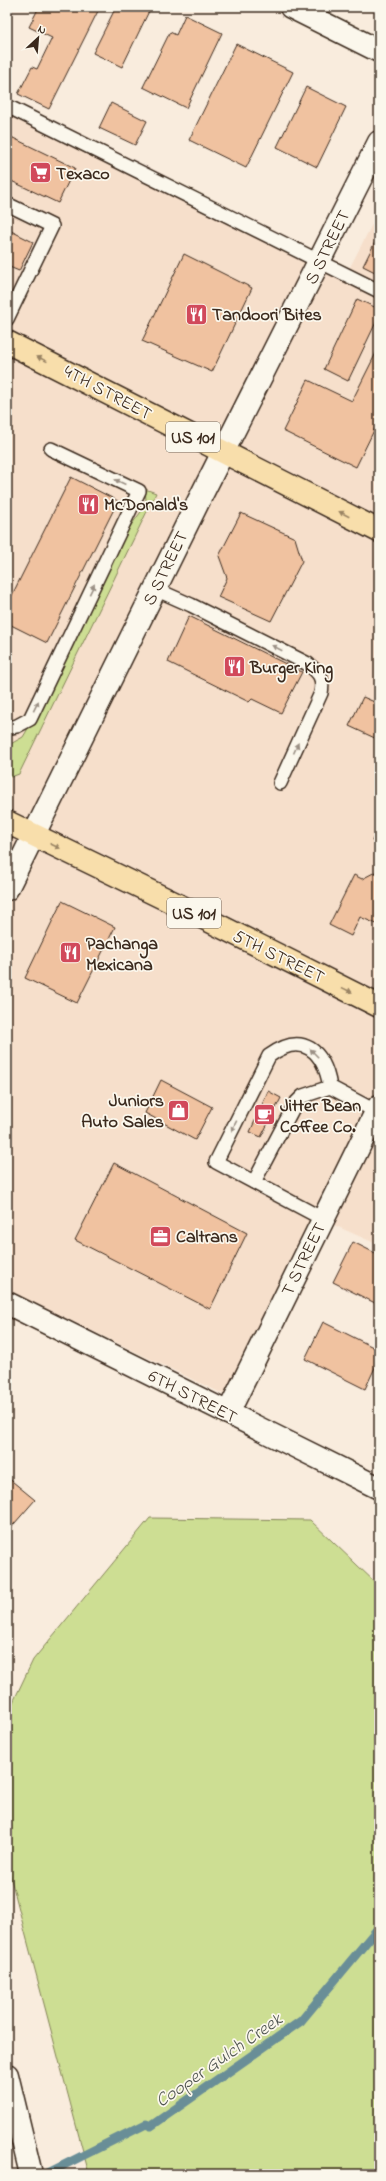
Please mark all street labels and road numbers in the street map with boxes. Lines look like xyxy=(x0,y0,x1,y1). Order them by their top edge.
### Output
street label: S STREET xyxy=(300,206,358,290)
street label: 4TH STREET xyxy=(58,360,156,428)
road number: US 101 xyxy=(166,422,220,452)
street label: S STREET xyxy=(138,527,196,611)
road number: US 101 xyxy=(167,898,221,928)
street label: 5TH STREET xyxy=(228,924,329,991)
street label: T STREET xyxy=(276,1219,334,1301)
street label: 6TH STREET xyxy=(143,1364,241,1431)

